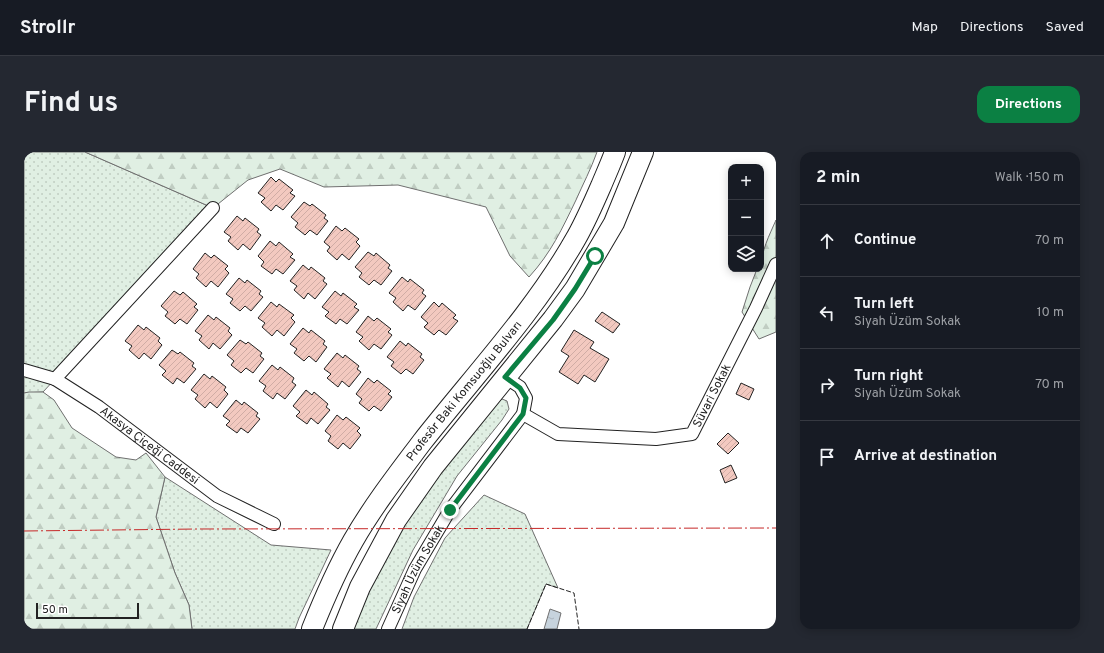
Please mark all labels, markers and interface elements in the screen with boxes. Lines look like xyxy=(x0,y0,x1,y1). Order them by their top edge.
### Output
text: Strollr xyxy=(20,16,75,40)
text: Map xyxy=(912,19,938,36)
text: Directions xyxy=(960,19,1024,36)
text: Saved xyxy=(1046,19,1084,36)
text: Find us xyxy=(24,86,118,122)
button: Directions xyxy=(977,86,1080,123)
map controls xyxy=(728,164,764,272)
button: + xyxy=(728,164,764,200)
text: 2 min xyxy=(816,167,860,189)
text: Walk · 150 m xyxy=(995,170,1064,186)
button: − xyxy=(728,200,764,236)
icon: ahead xyxy=(816,230,838,252)
text: Continue xyxy=(854,231,916,250)
text: 70 m xyxy=(1035,233,1064,249)
button: layers xyxy=(728,236,764,272)
route start xyxy=(586,247,604,265)
text: Turn left xyxy=(854,295,914,314)
icon: left xyxy=(816,302,838,324)
text: 10 m xyxy=(1037,305,1064,321)
text: Siyah Üzüm Sokak xyxy=(854,314,961,330)
street label: Profesör Baki Komsuoğlu Bulvarı xyxy=(403,318,526,465)
street label: Süvari Sokak xyxy=(690,361,735,430)
text: Turn right xyxy=(854,367,923,386)
icon: right xyxy=(816,374,838,396)
text: 70 m xyxy=(1035,377,1064,393)
text: Siyah Üzüm Sokak xyxy=(854,386,961,402)
street label: Akasya Çiçeği Caddesi xyxy=(96,403,202,489)
icon: arrive xyxy=(816,446,838,468)
text: Arrive at destination xyxy=(854,447,997,466)
route end xyxy=(441,501,459,519)
street label: Siyah Üzüm Sokak xyxy=(389,522,449,617)
scale bar xyxy=(36,601,139,620)
text: 50 m xyxy=(42,603,68,617)

